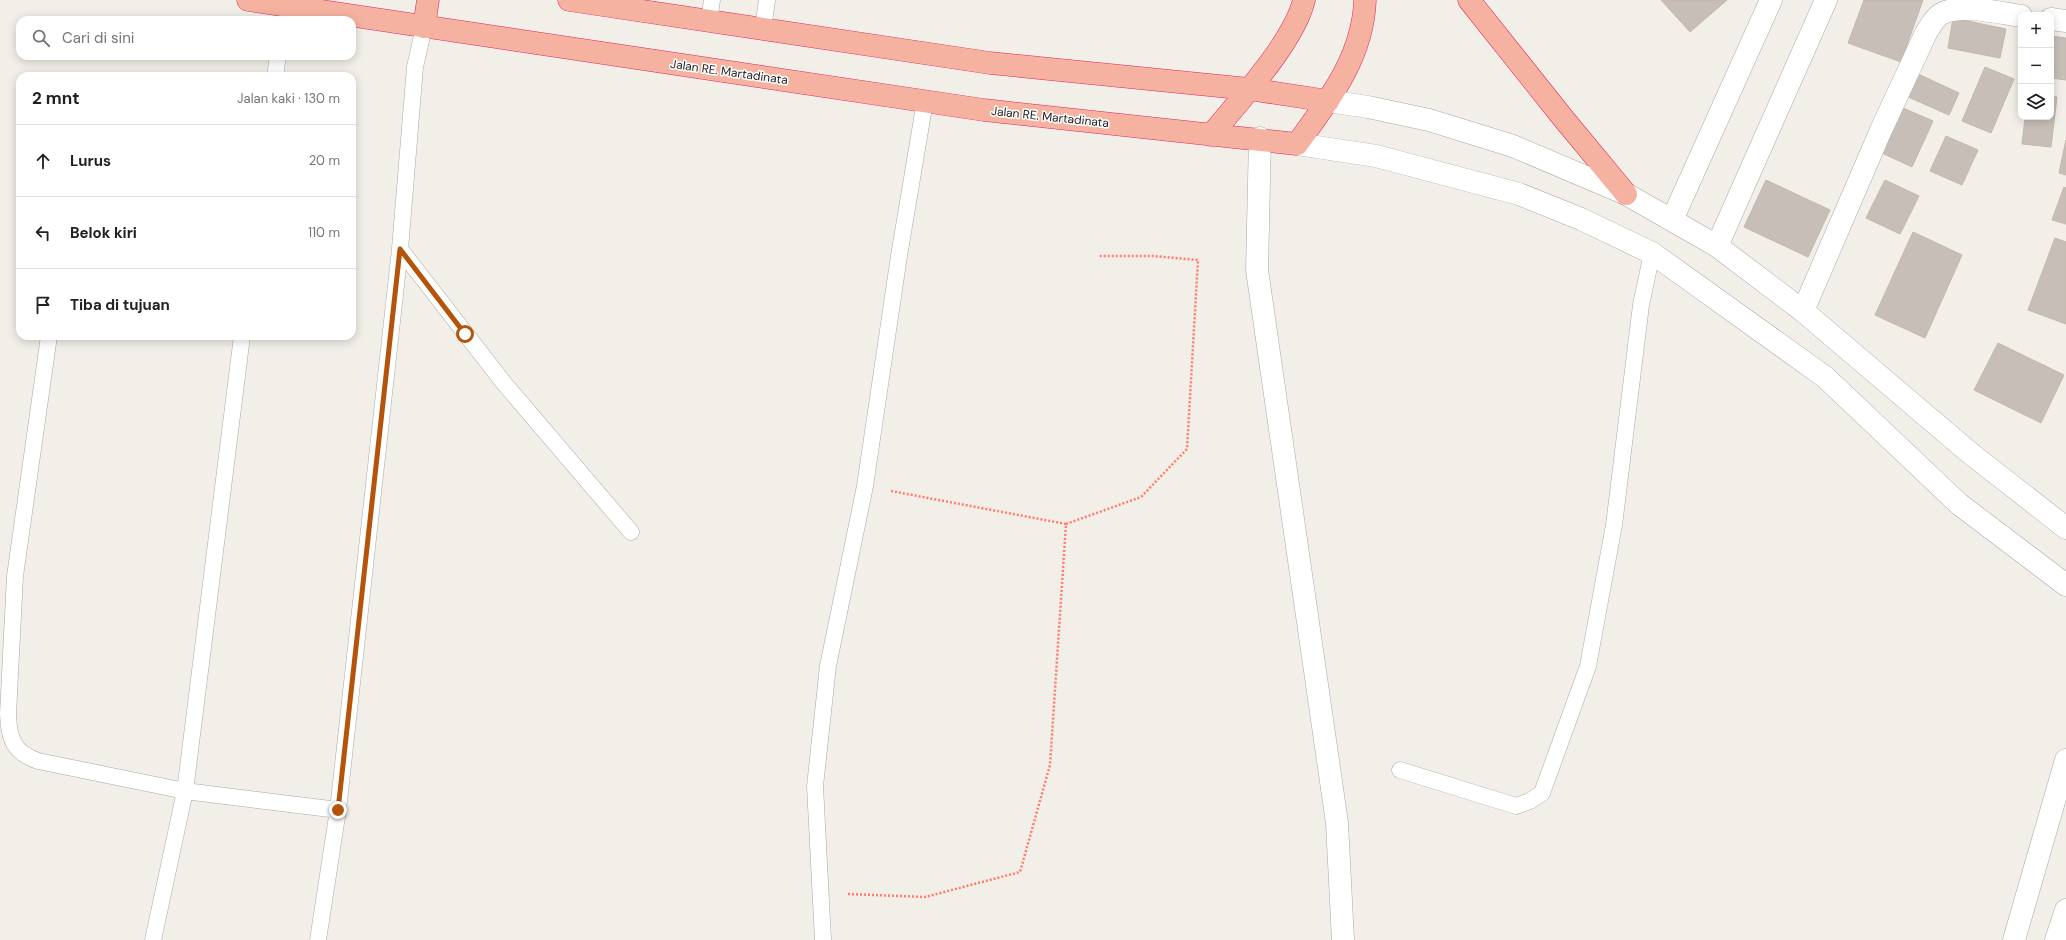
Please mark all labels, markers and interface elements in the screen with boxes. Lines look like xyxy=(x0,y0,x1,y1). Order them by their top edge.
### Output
map controls xyxy=(2018,12,2054,120)
button: + xyxy=(2018,12,2054,48)
search box xyxy=(16,16,356,60)
icon: search xyxy=(30,27,52,49)
text: Cari di sini xyxy=(62,28,134,48)
button: − xyxy=(2018,48,2054,84)
street label: Jalan RE. Martadinata xyxy=(669,56,789,88)
button: layers xyxy=(2018,84,2054,120)
text: 2 mnt xyxy=(32,87,80,109)
text: Jalan kaki · 130 m xyxy=(237,90,340,107)
street label: Jalan RE. Martadinata xyxy=(990,103,1110,131)
icon: ahead xyxy=(32,150,54,172)
text: Lurus xyxy=(70,151,111,171)
text: 20 m xyxy=(309,152,340,169)
icon: left xyxy=(32,222,54,244)
text: Belok kiri xyxy=(70,223,137,243)
text: 110 m xyxy=(308,224,340,241)
icon: arrive xyxy=(32,294,54,316)
text: Tiba di tujuan xyxy=(70,295,170,315)
route start xyxy=(456,325,474,343)
route end xyxy=(329,801,347,819)

